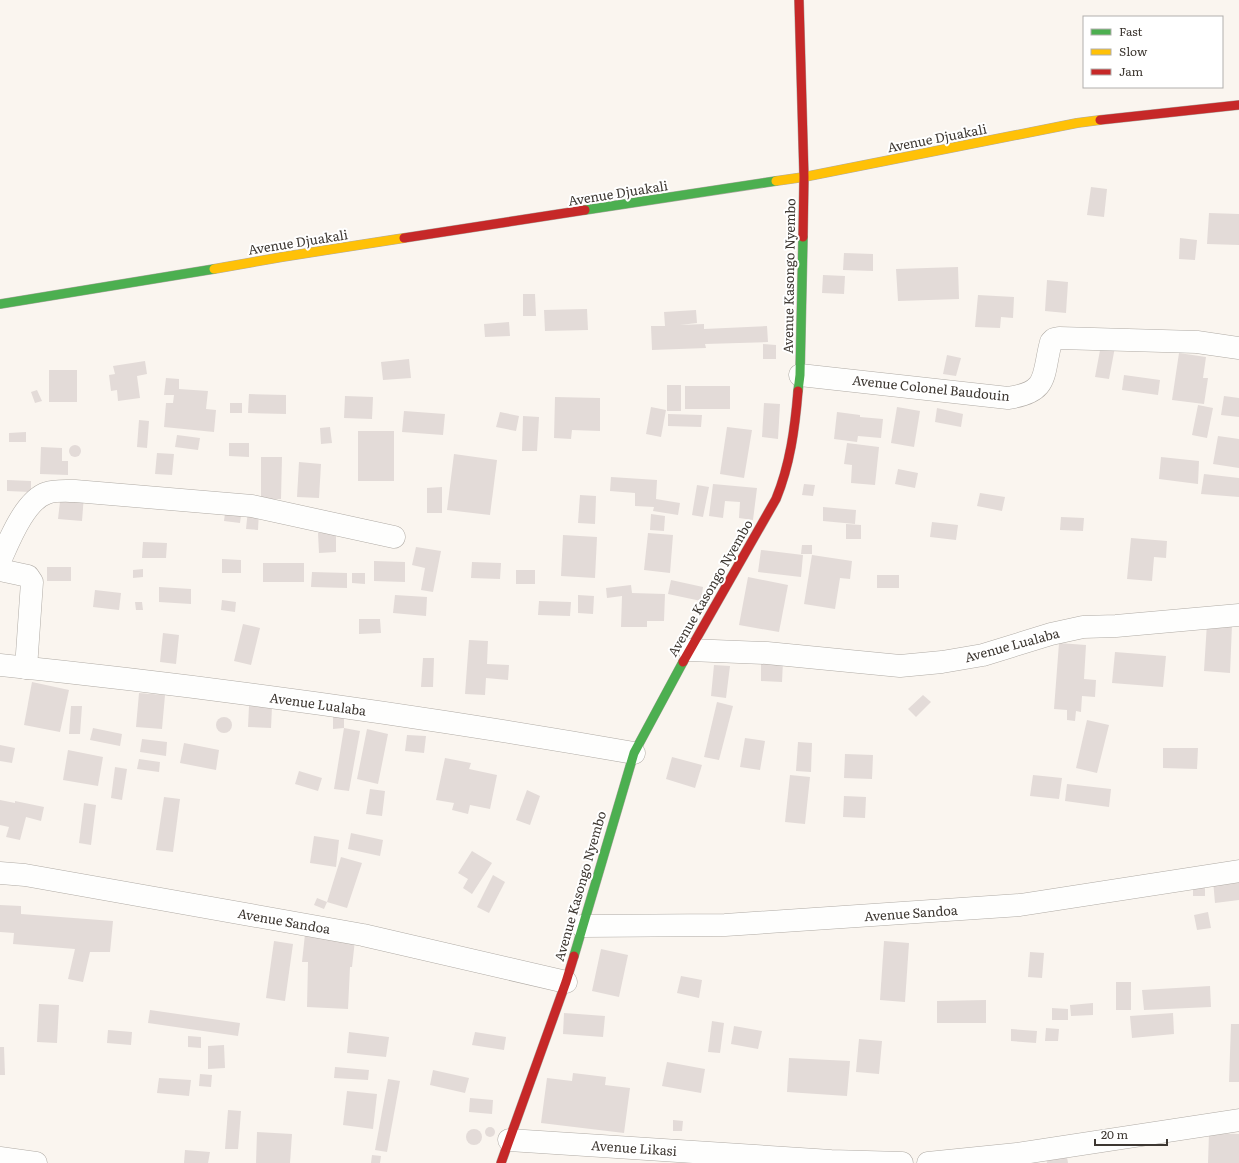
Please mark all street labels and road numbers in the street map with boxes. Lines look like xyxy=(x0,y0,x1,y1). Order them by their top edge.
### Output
street label: Avenue Djuakali xyxy=(886,118,989,156)
street label: Avenue Djuakali xyxy=(567,175,670,210)
street label: Avenue Kasongo Nyembo xyxy=(778,198,799,354)
street label: Avenue Djuakali xyxy=(247,224,350,259)
street label: Avenue Colonel Baudouin xyxy=(851,370,1011,405)
street label: Avenue Kasongo Nyembo xyxy=(662,515,757,660)
street label: Avenue Lualaba xyxy=(962,623,1061,666)
street label: Avenue Lualaba xyxy=(269,687,368,720)
street label: Avenue Kasongo Nyembo xyxy=(549,808,610,963)
street label: Avenue Sandoa xyxy=(864,900,958,925)
street label: Avenue Sandoa xyxy=(236,903,332,938)
street label: Avenue Likasi xyxy=(591,1135,678,1160)

